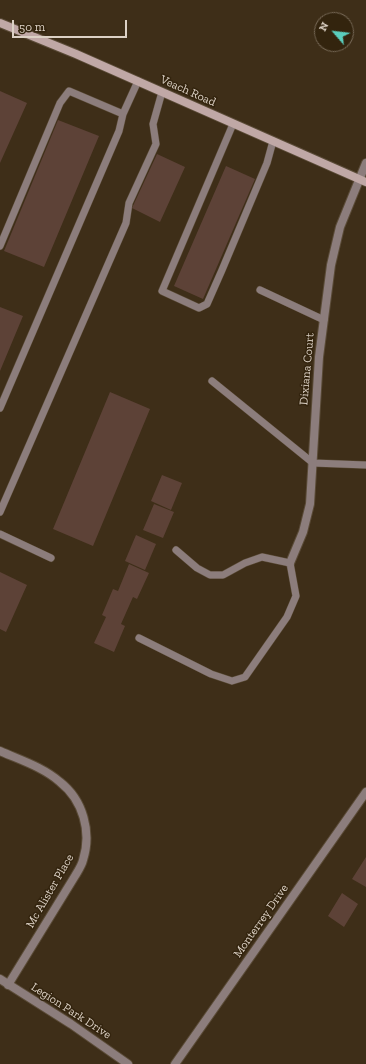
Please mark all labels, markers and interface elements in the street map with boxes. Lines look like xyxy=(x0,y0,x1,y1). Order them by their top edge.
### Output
scale bar xyxy=(14,12,129,38)
north arrow xyxy=(314,12,354,52)
text: 50 m xyxy=(19,20,45,34)
text: N xyxy=(316,20,332,33)
street label: Veach Road xyxy=(158,72,218,110)
street label: Dixiana Court xyxy=(297,332,317,406)
street label: Mc Alister Place xyxy=(23,851,77,931)
street label: Monterrey Drive xyxy=(230,882,292,960)
street label: Legion Park Drive xyxy=(28,980,114,1042)

